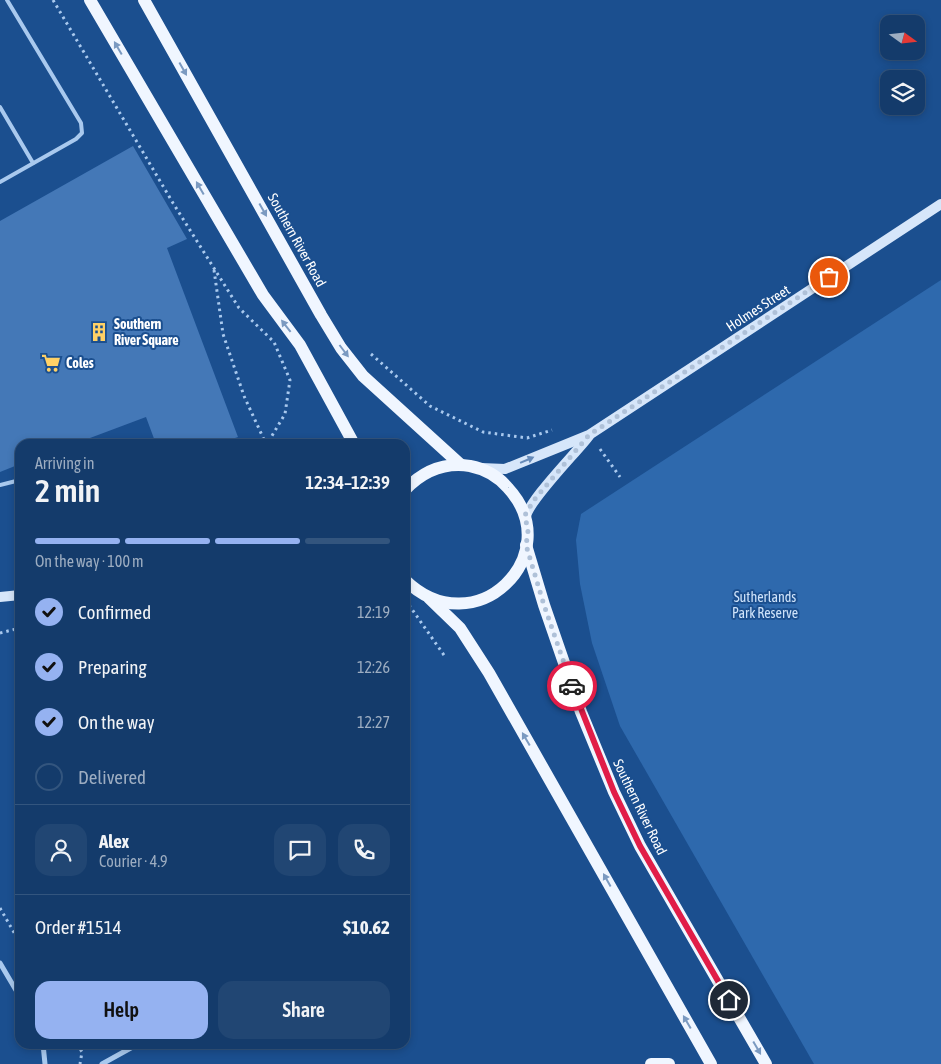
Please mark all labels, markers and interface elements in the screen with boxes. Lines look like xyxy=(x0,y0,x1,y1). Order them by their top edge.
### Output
north arrow xyxy=(880,15,925,60)
map controls xyxy=(880,15,925,115)
one-way arrow xyxy=(114,41,123,55)
one-way arrow xyxy=(179,62,188,75)
button: layers xyxy=(880,70,925,115)
one-way arrow xyxy=(196,181,204,196)
street label: Southern River Road xyxy=(265,191,329,289)
one-way arrow xyxy=(259,203,267,218)
pin xyxy=(808,256,850,298)
icon: bag xyxy=(815,263,843,291)
street label: Holmes Street xyxy=(723,282,793,334)
place label: Southern River Square xyxy=(114,316,179,348)
one-way arrow xyxy=(280,320,291,333)
building icon: Southern River Square xyxy=(88,321,110,343)
one-way arrow xyxy=(339,344,349,358)
supermarket icon: Coles xyxy=(40,352,62,374)
place label: Coles xyxy=(66,355,94,371)
text: Arriving in xyxy=(35,454,95,472)
one-way arrow xyxy=(520,456,535,464)
text: 12:34–12:39 xyxy=(305,471,390,493)
text: 2 min xyxy=(35,472,100,509)
text: On the way · 100 m xyxy=(35,552,144,570)
park label: Sutherlands Park Reserve xyxy=(732,589,798,621)
icon: check xyxy=(35,598,63,626)
text: Confirmed xyxy=(78,601,151,623)
text: 12:19 xyxy=(357,603,390,621)
icon: check xyxy=(35,653,63,681)
text: Preparing xyxy=(78,656,147,678)
text: 12:26 xyxy=(357,658,390,676)
courier xyxy=(547,661,597,711)
icon: car xyxy=(558,672,586,700)
icon: check xyxy=(35,708,63,736)
text: On the way xyxy=(78,711,155,733)
text: 12:27 xyxy=(357,713,390,731)
one-way arrow xyxy=(522,732,531,745)
street label: Southern River Road xyxy=(610,757,670,857)
text: Delivered xyxy=(78,766,146,788)
button: person xyxy=(35,824,87,876)
button: chat xyxy=(274,824,326,876)
button: phone xyxy=(338,824,390,876)
text: Alex xyxy=(99,830,129,852)
text: Courier · 4.9 xyxy=(99,852,168,870)
one-way arrow xyxy=(602,873,611,887)
text: Order #1514 xyxy=(35,916,122,938)
text: $10.62 xyxy=(343,916,390,938)
pin xyxy=(708,979,750,1021)
button: Help xyxy=(35,981,208,1039)
button: Share xyxy=(218,981,390,1039)
icon: home xyxy=(715,986,743,1014)
one-way arrow xyxy=(682,1015,691,1028)
one-way arrow xyxy=(753,1041,761,1056)

